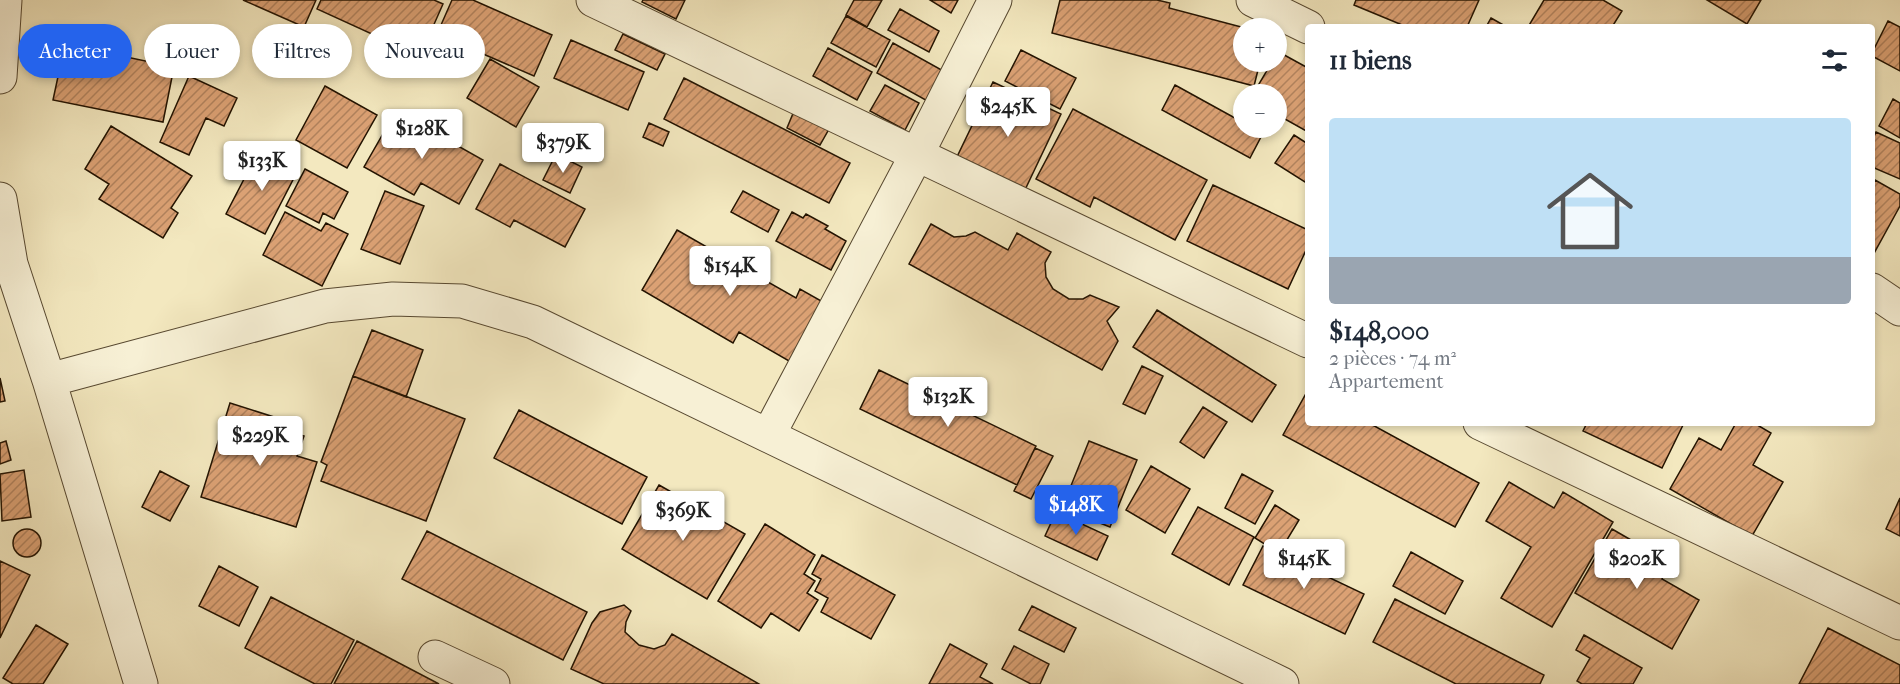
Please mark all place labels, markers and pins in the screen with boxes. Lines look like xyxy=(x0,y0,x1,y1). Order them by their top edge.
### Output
pin: $245K xyxy=(966,87,1050,138)
pin: $128K xyxy=(380,109,464,160)
pin: $379K xyxy=(521,123,605,174)
pin: $133K xyxy=(220,141,304,192)
pin: $154K xyxy=(688,246,772,297)
pin: $132K xyxy=(906,377,990,428)
pin: $229K xyxy=(218,416,302,467)
pin: $148K xyxy=(1034,485,1118,536)
pin: $369K xyxy=(641,491,725,542)
pin: $145K xyxy=(1262,539,1346,590)
pin: $202K xyxy=(1595,539,1679,590)

